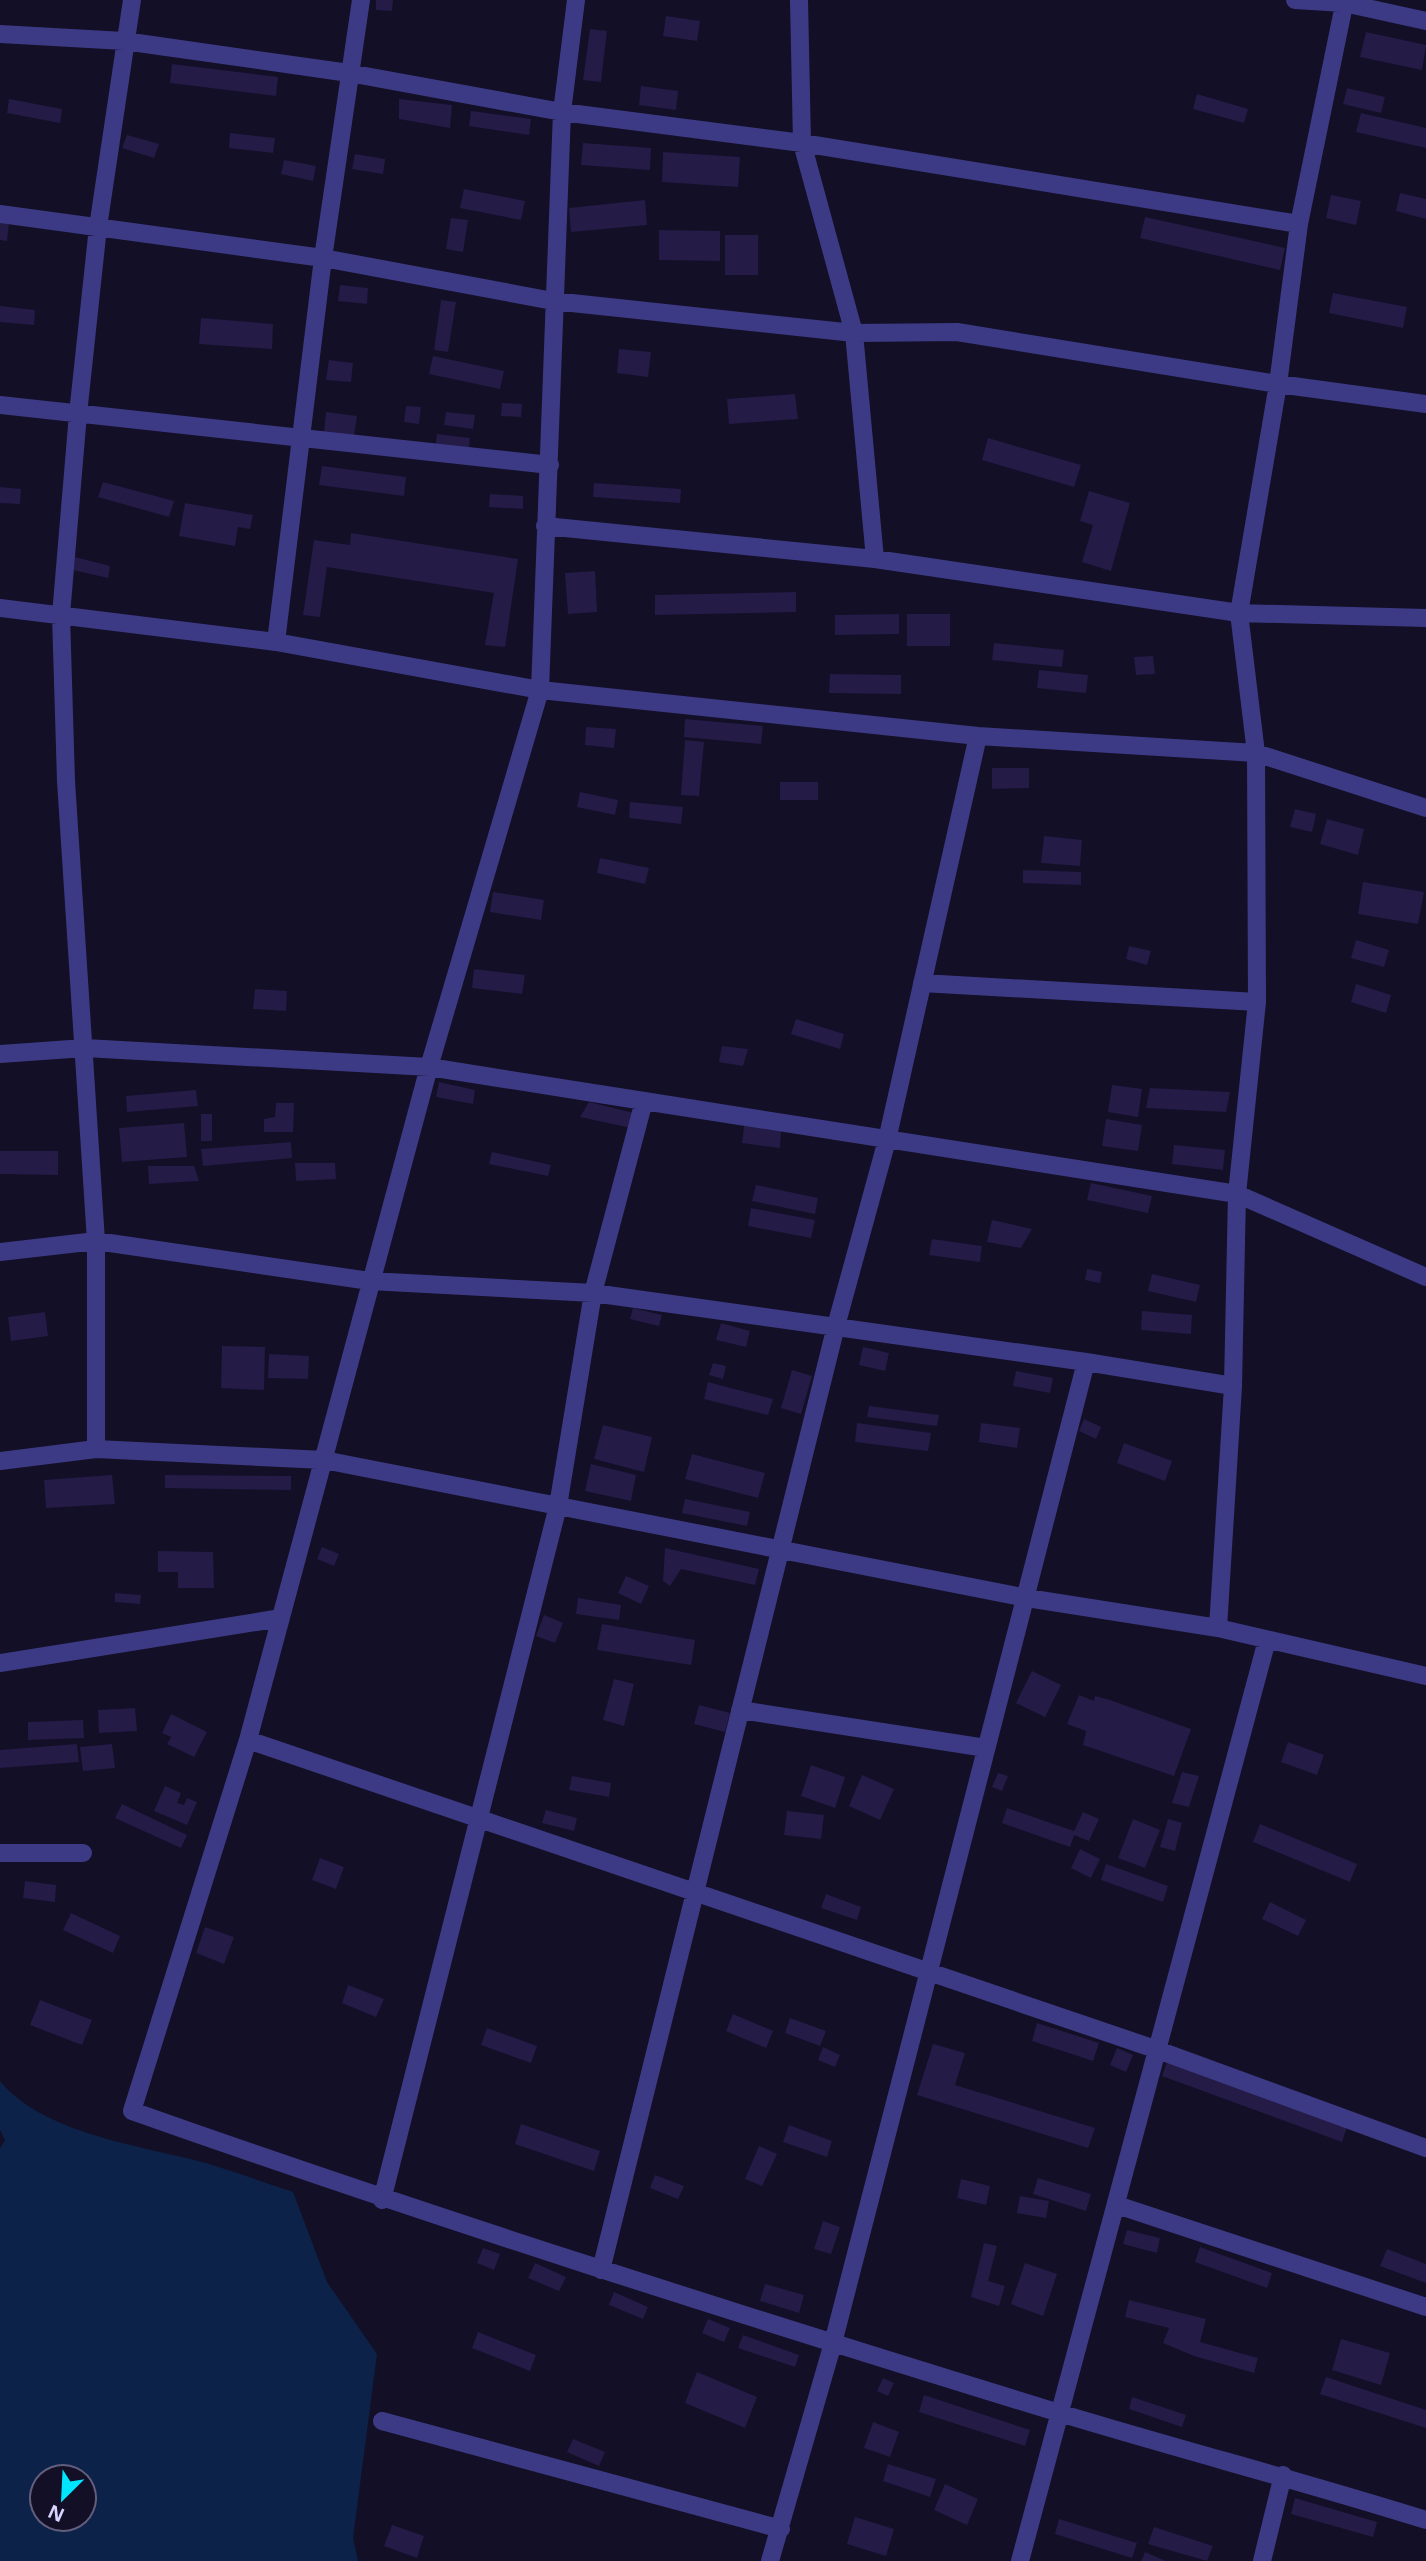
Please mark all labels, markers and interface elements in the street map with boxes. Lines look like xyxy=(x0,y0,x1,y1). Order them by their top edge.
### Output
north arrow xyxy=(28,2463,98,2533)
text: N xyxy=(44,2499,68,2529)

